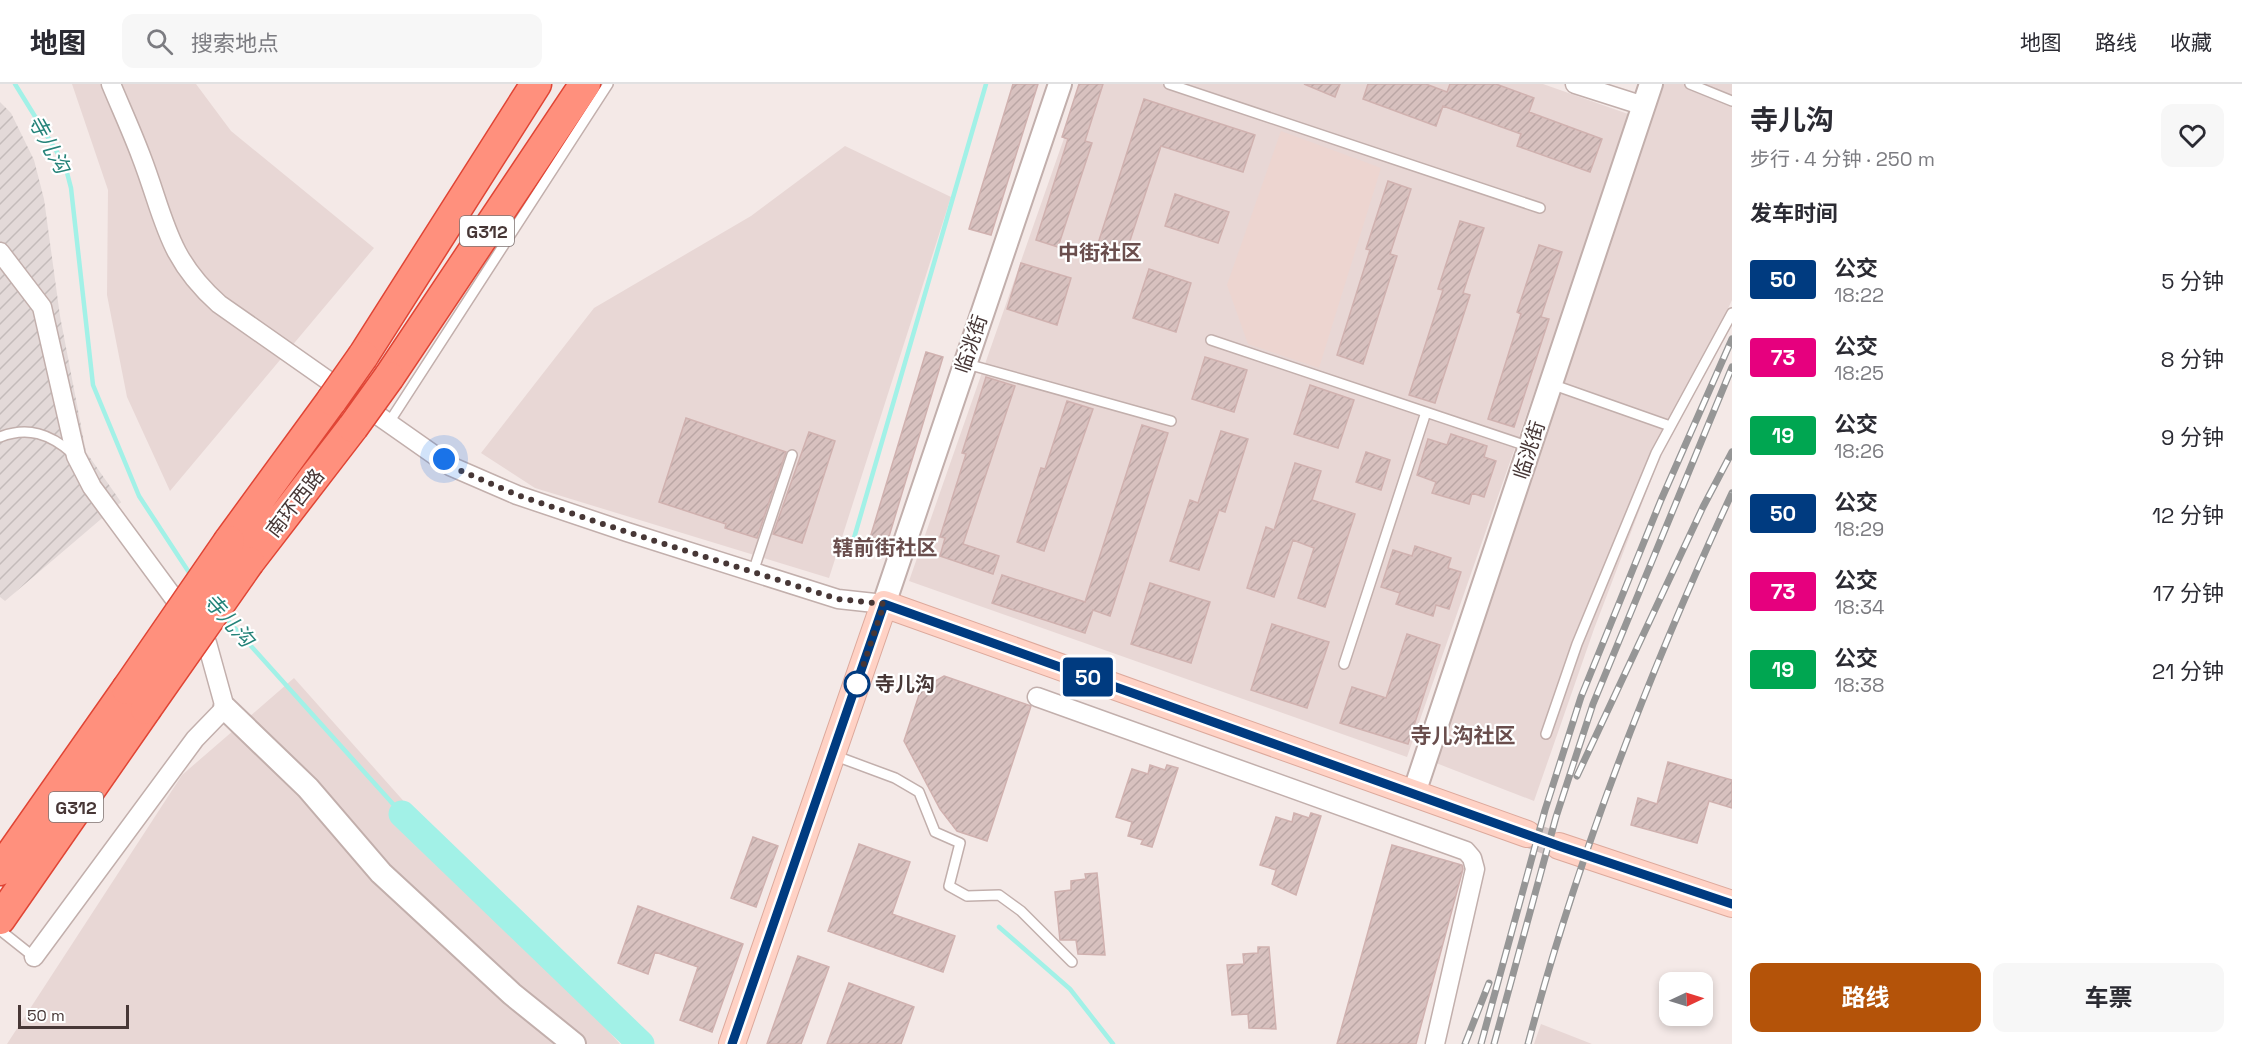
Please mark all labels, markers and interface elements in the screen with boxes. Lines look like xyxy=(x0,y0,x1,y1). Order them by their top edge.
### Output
search box xyxy=(122,14,542,68)
text: 地图 xyxy=(30,25,86,61)
icon: search xyxy=(143,25,176,58)
text: 搜索地点 xyxy=(191,29,279,57)
text: 地图 xyxy=(2020,29,2062,56)
text: 路线 xyxy=(2095,29,2137,56)
text: 收藏 xyxy=(2170,29,2212,56)
text: 寺儿沟 xyxy=(1750,102,1834,138)
button: heart xyxy=(2161,104,2224,167)
water label: 寺儿沟 xyxy=(22,110,77,180)
text: 步行 · 4 分钟 · 250 m xyxy=(1750,146,1935,172)
text: 发车时间 xyxy=(1750,199,1838,227)
road number: G312 xyxy=(460,216,514,246)
district label: 中街社区 xyxy=(1058,239,1142,266)
text: 公交 xyxy=(1834,254,1878,282)
text: 50 xyxy=(1770,266,1796,293)
text: 5 分钟 xyxy=(2161,267,2224,295)
text: 18:22 xyxy=(1834,282,1884,308)
street label: 临洮街 xyxy=(949,311,993,377)
text: 公交 xyxy=(1834,332,1878,360)
text: 73 xyxy=(1771,344,1795,371)
text: 8 分钟 xyxy=(2161,345,2224,373)
text: 18:25 xyxy=(1834,360,1884,386)
text: 公交 xyxy=(1834,410,1878,438)
street label: 临洮街 xyxy=(1507,417,1551,483)
text: 19 xyxy=(1772,422,1794,449)
text: 9 分钟 xyxy=(2161,423,2224,451)
text: 18:26 xyxy=(1834,438,1884,464)
your location xyxy=(429,444,459,474)
street label: 南环西路 xyxy=(260,463,330,543)
text: 公交 xyxy=(1834,488,1878,516)
text: 50 xyxy=(1770,500,1796,527)
text: 12 分钟 xyxy=(2152,501,2224,529)
text: 18:29 xyxy=(1834,516,1884,542)
district label: 辖前街社区 xyxy=(833,534,938,561)
text: 公交 xyxy=(1834,566,1878,594)
text: 73 xyxy=(1771,578,1795,605)
text: 17 分钟 xyxy=(2153,579,2224,607)
water label: 寺儿沟 xyxy=(198,588,261,654)
text: 18:34 xyxy=(1834,594,1884,620)
text: 公交 xyxy=(1834,644,1878,672)
text: 19 xyxy=(1772,656,1794,683)
text: 21 分钟 xyxy=(2152,657,2224,685)
line badge: 50 xyxy=(1061,658,1115,696)
text: 50 xyxy=(1075,664,1101,691)
marker: 寺儿沟 xyxy=(844,671,870,697)
place label: 寺儿沟 xyxy=(875,671,935,697)
text: 18:38 xyxy=(1834,672,1884,698)
district label: 寺儿沟社区 xyxy=(1411,722,1516,749)
road number: G312 xyxy=(49,792,103,822)
button: 路线 xyxy=(1750,963,1981,1032)
button: 车票 xyxy=(1993,963,2224,1032)
north arrow xyxy=(1659,972,1713,1026)
map controls xyxy=(1659,972,1713,1026)
scale bar xyxy=(18,1002,129,1030)
text: 50 m xyxy=(27,1005,65,1026)

